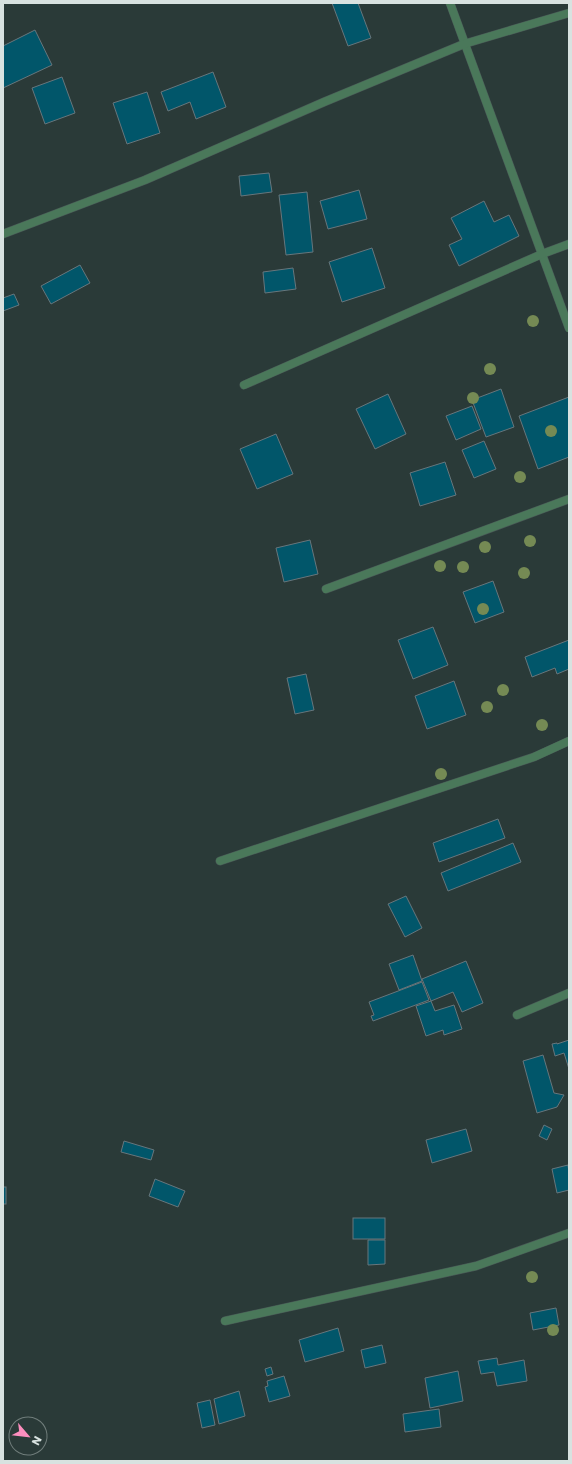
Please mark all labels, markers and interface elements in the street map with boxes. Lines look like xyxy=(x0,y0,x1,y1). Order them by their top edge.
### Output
north arrow xyxy=(8,1416,48,1456)
text: N xyxy=(28,1433,46,1448)

